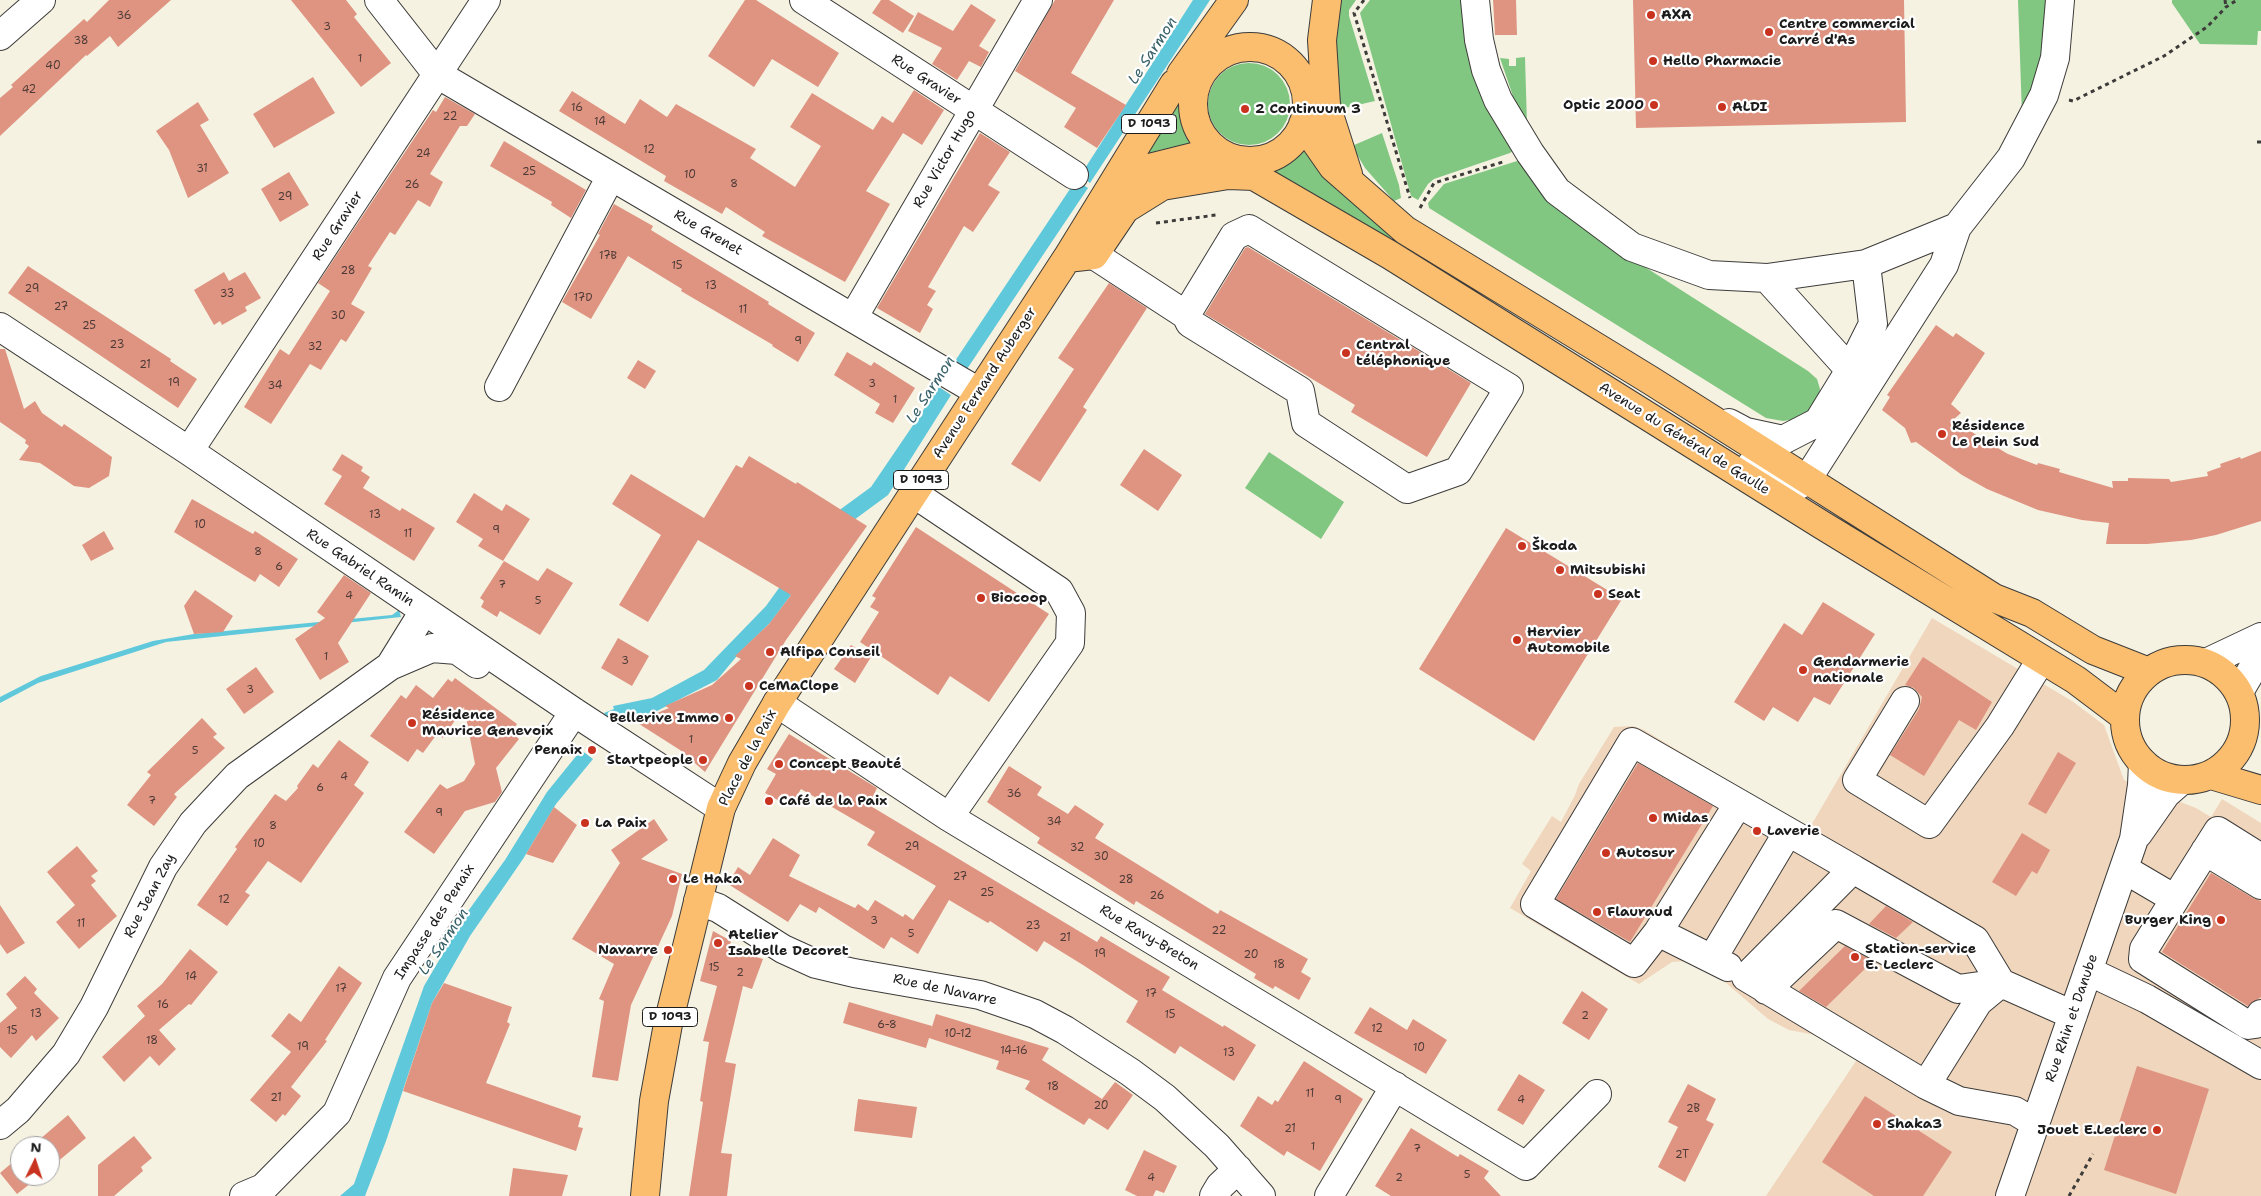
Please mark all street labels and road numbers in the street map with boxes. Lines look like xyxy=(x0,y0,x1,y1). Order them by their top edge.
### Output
street label: Rue Gravier xyxy=(888,51,964,109)
street label: Rue Victor Hugo xyxy=(910,107,980,211)
road number: D 1093 xyxy=(1122,115,1176,134)
street label: Rue Gravier xyxy=(309,188,367,264)
street label: Rue Grenet xyxy=(671,207,745,259)
street label: Avenue Fernand Auberger xyxy=(930,304,1040,462)
street label: Avenue du Général de Gaulle xyxy=(1595,379,1773,499)
road number: D 1093 xyxy=(894,470,948,490)
street label: Rue Gabriel Ramin xyxy=(303,526,417,610)
street label: Place de la Paix xyxy=(715,707,781,809)
street label: Rue Jean Zay xyxy=(121,851,179,941)
street label: Impasse des Penaix xyxy=(391,861,479,983)
street label: Rue Ravy-Breton xyxy=(1096,902,1202,974)
street label: Rue Rhin et Danube xyxy=(2042,952,2102,1084)
street label: Rue de Navarre xyxy=(891,971,999,1009)
road number: D 1093 xyxy=(642,1008,698,1026)

